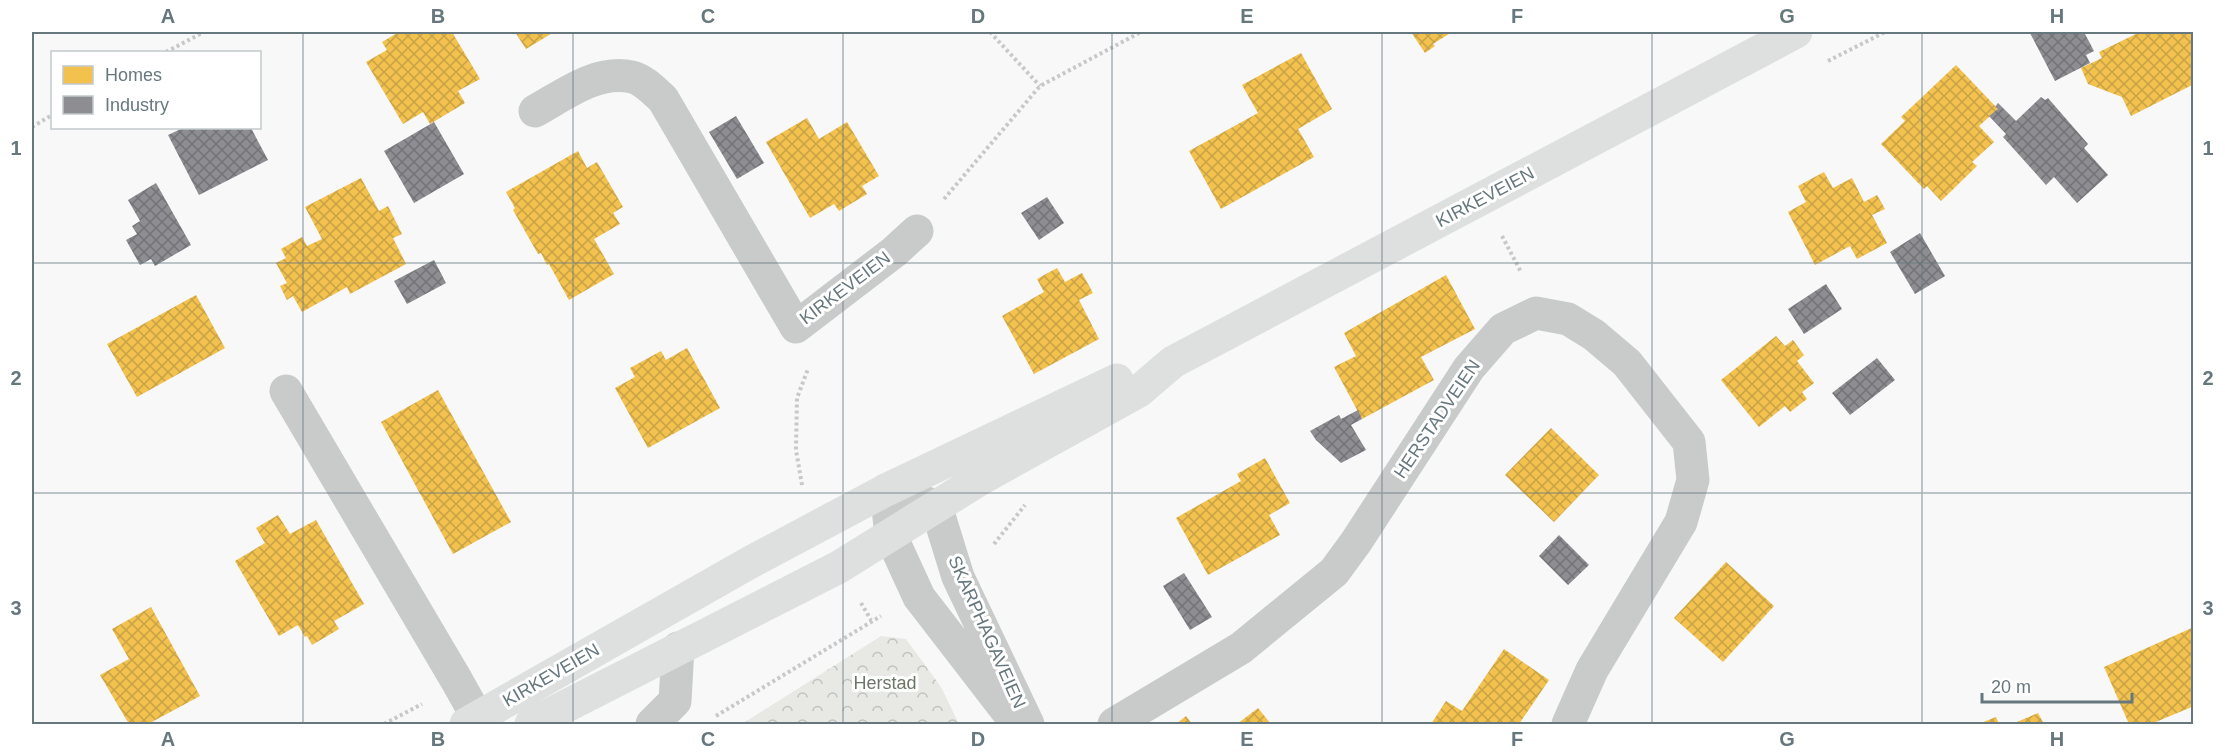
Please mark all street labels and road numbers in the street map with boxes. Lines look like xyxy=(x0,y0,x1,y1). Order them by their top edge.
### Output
street label: KIRKEVEIEN xyxy=(1433,163,1537,231)
street label: KIRKEVEIEN xyxy=(796,248,894,328)
street label: HERSTADVEIEN xyxy=(1390,356,1484,482)
street label: SKARPHAGAVEIEN xyxy=(944,553,1030,711)
street label: KIRKEVEIEN xyxy=(499,639,603,711)

